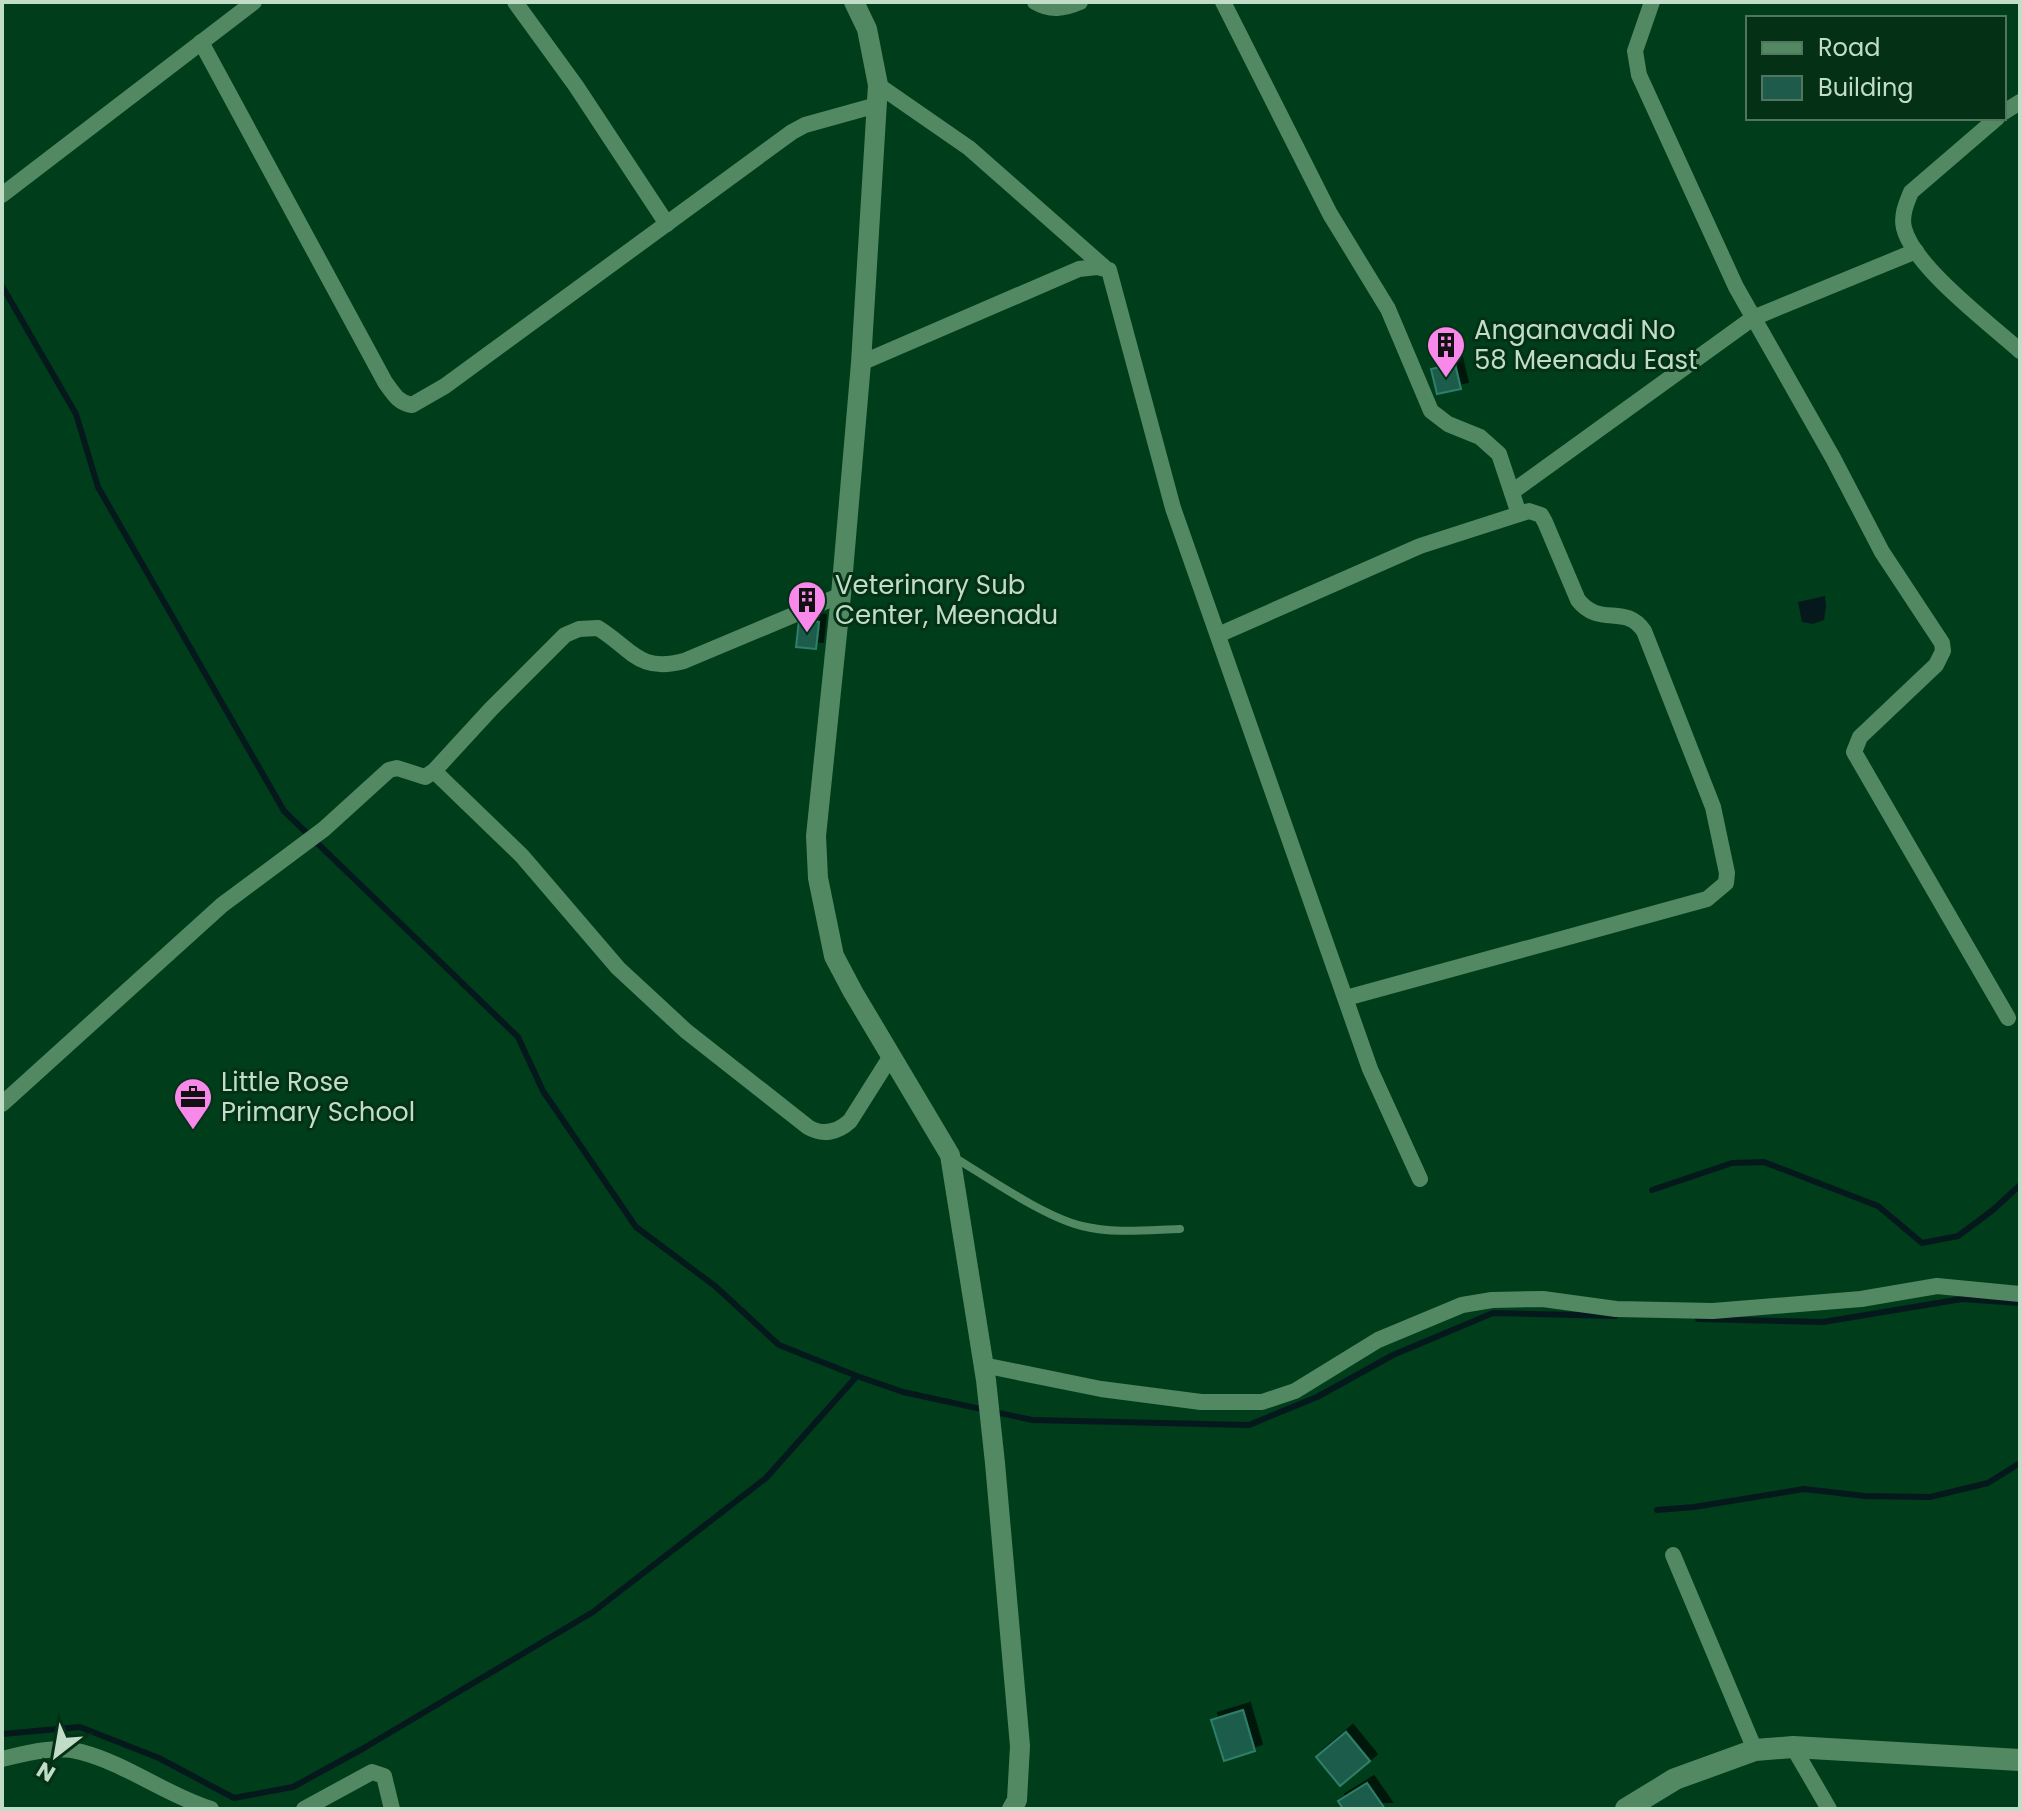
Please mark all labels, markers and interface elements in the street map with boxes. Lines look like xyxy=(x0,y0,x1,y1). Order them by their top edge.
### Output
legend xyxy=(1746,16,2006,120)
text: Road xyxy=(1818,31,1880,64)
text: Building xyxy=(1818,71,1914,104)
place label: Anganavadi No 58 Meenadu East xyxy=(1474,312,1698,378)
building icon: Anganavadi No 58 Meenadu East xyxy=(1425,324,1467,379)
place label: Veterinary Sub Center, Meenadu xyxy=(835,567,1058,633)
building icon: Veterinary Sub Center, Meenadu xyxy=(786,579,828,634)
place label: Little Rose Primary School xyxy=(221,1064,415,1130)
office icon: Little Rose Primary School xyxy=(172,1076,214,1131)
north arrow xyxy=(16,1715,96,1795)
text: N xyxy=(31,1754,61,1789)

